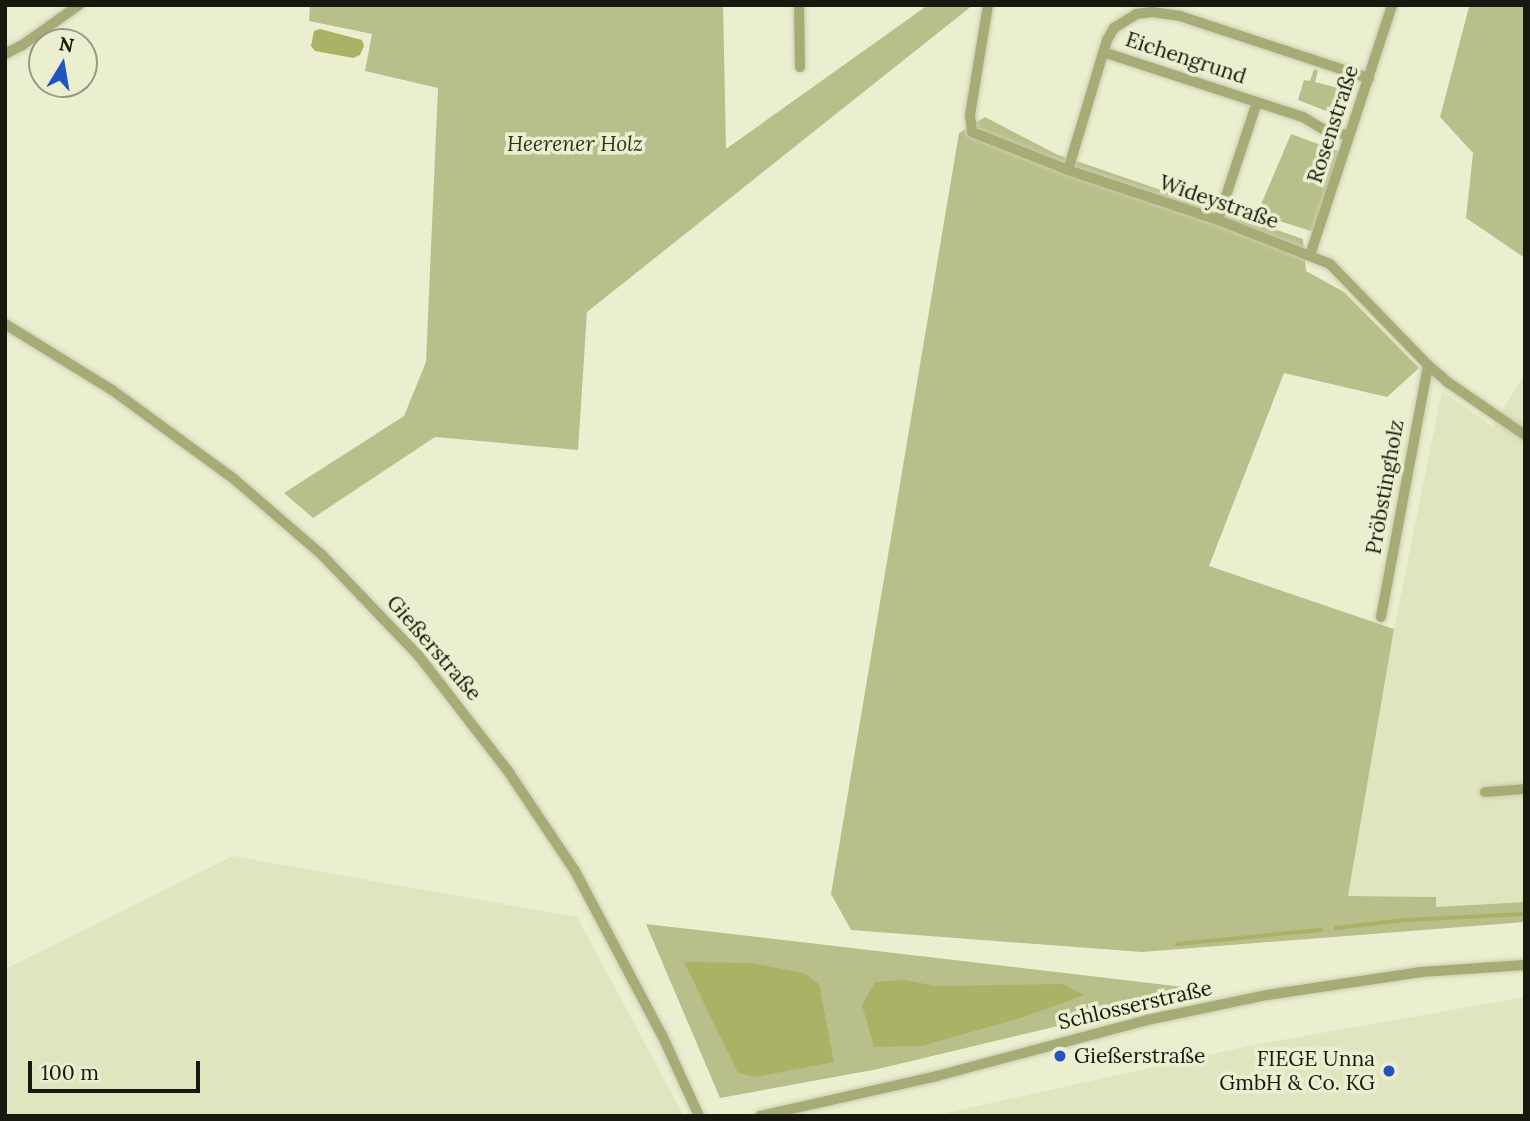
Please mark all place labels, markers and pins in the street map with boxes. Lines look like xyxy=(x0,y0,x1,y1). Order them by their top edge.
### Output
place label: Gießerstraße xyxy=(1074,1043,1205,1069)
place label: FIEGE Unna GmbH & Co. KG xyxy=(1219,1046,1375,1096)
marker: Gießerstraße xyxy=(1052,1048,1068,1064)
marker: FIEGE Unna GmbH & Co. KG xyxy=(1381,1063,1397,1079)

